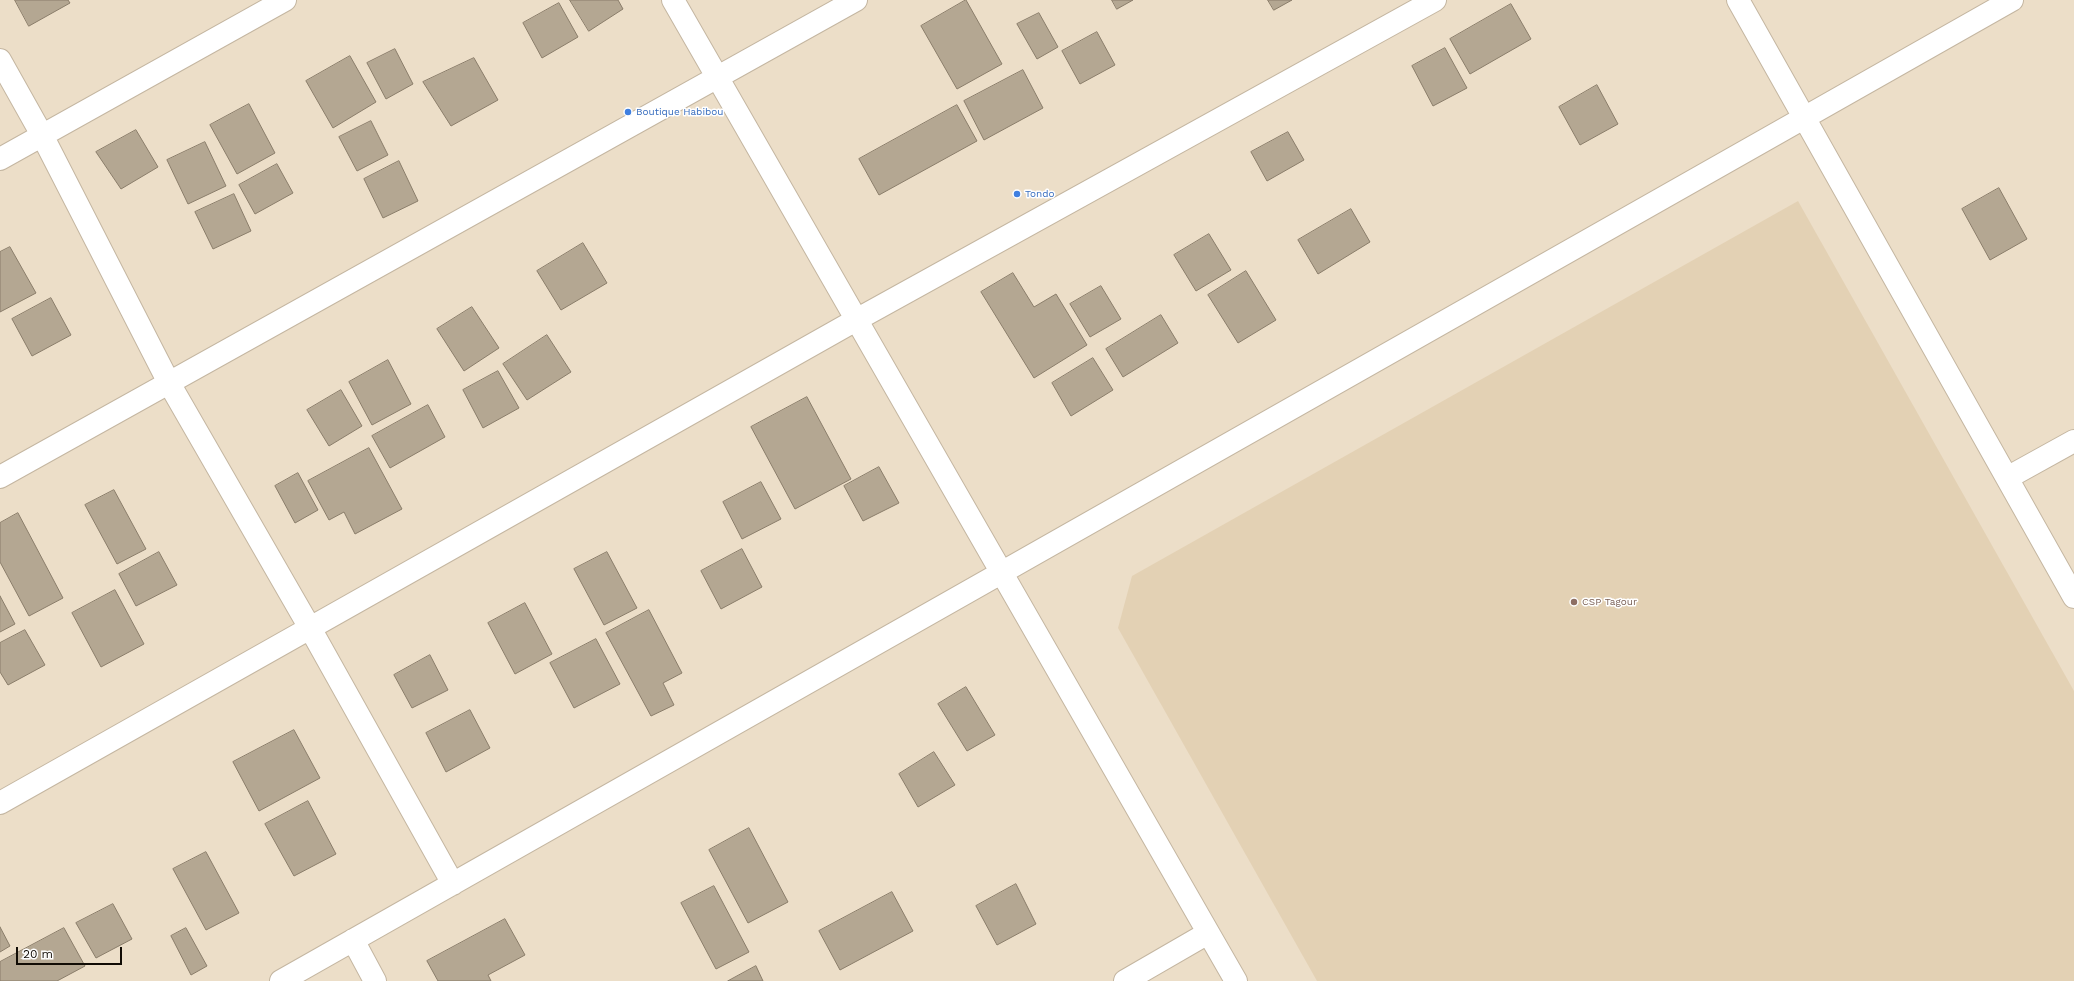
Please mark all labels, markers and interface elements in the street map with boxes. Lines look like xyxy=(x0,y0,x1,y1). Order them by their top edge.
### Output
place label: Boutique Habibou xyxy=(636,106,723,118)
marker: Boutique Habibou xyxy=(623,107,633,117)
place label: Tondo xyxy=(1025,188,1054,200)
marker: Tondo xyxy=(1012,189,1022,199)
place label: CSP Tagour xyxy=(1582,596,1637,608)
marker: CSP Tagour xyxy=(1569,597,1579,607)
scale bar xyxy=(18,939,124,965)
text: 20 m xyxy=(23,947,53,961)

